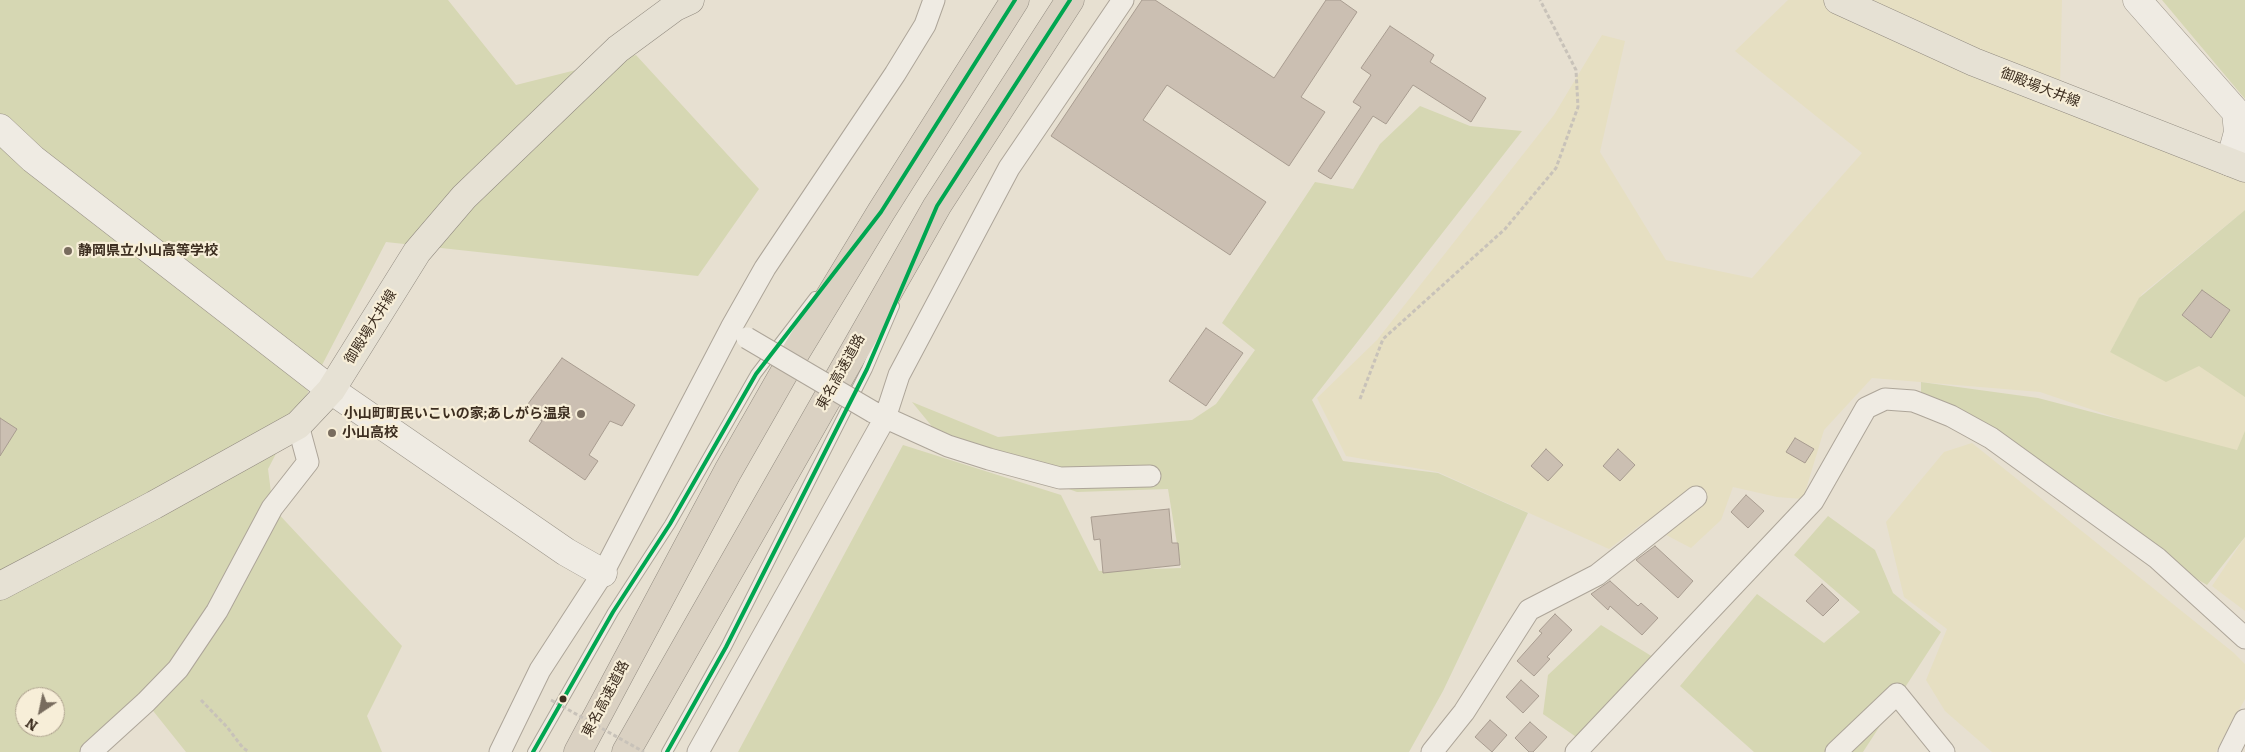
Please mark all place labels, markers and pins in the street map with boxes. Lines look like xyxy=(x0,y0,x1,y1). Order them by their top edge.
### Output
place label: 静岡県立小山高等学校 xyxy=(78,243,218,259)
marker: 静岡県立小山高等学校 xyxy=(62,245,74,257)
place label: 小山町町民いこいの家;あしがら温泉 xyxy=(344,406,571,422)
marker: 小山町町民いこいの家;あしがら温泉 xyxy=(575,408,587,420)
place label: 小山高校 xyxy=(342,425,398,441)
marker: 小山高校 xyxy=(326,427,338,439)
unlabelled marker xyxy=(558,694,568,704)

